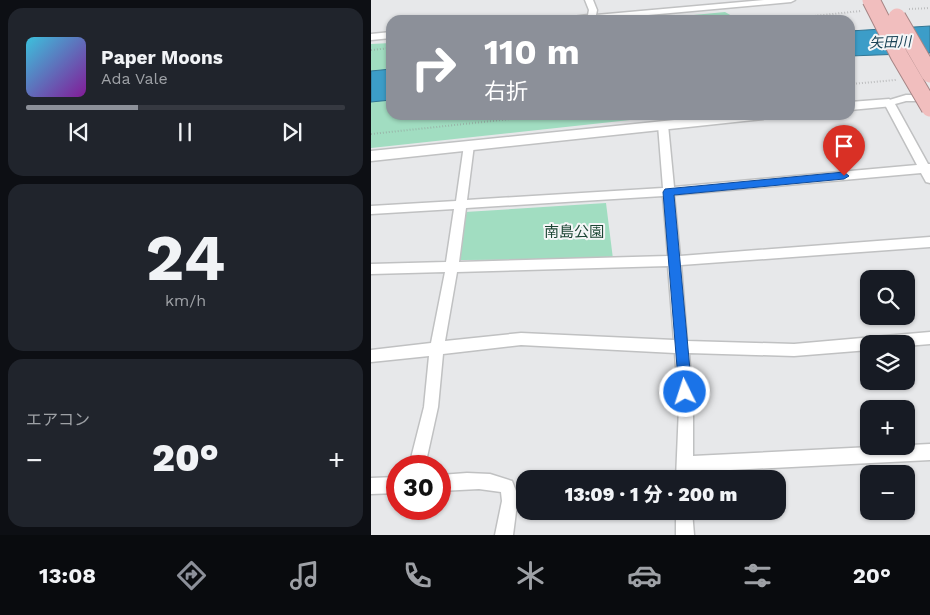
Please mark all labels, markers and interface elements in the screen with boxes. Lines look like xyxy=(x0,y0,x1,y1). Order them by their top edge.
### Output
text: 110 m xyxy=(484,31,580,73)
water label: 矢田川 xyxy=(869,33,913,51)
icon: right xyxy=(401,35,466,100)
text: Paper Moons xyxy=(101,46,223,69)
text: Ada Vale xyxy=(101,69,168,88)
text: 右折 xyxy=(484,79,528,104)
icon: previous xyxy=(65,118,93,146)
icon: pause xyxy=(171,118,199,146)
icon: next xyxy=(278,118,306,146)
pin xyxy=(823,125,865,176)
icon: arrive xyxy=(830,132,858,160)
text: 24 xyxy=(146,220,225,296)
park label: 南島公園 xyxy=(544,223,604,241)
map controls xyxy=(860,270,915,520)
button: search xyxy=(860,270,915,325)
text: km/h xyxy=(165,291,206,310)
button: layers xyxy=(860,335,915,390)
position arrow xyxy=(658,365,710,417)
button: + xyxy=(860,400,915,455)
text: エアコン xyxy=(26,410,90,429)
text: 20° xyxy=(152,436,219,480)
text: − xyxy=(26,443,43,476)
text: + xyxy=(328,443,345,476)
speed limit sign: 30 xyxy=(386,455,451,520)
button: − xyxy=(860,465,915,520)
text: 13:09 · 1 分 · 200 m xyxy=(565,483,737,506)
icon: directions xyxy=(174,558,209,593)
icon: music xyxy=(287,558,322,593)
icon: phone xyxy=(400,558,435,593)
icon: climate xyxy=(513,558,548,593)
icon: car xyxy=(627,558,662,593)
icon: filters xyxy=(740,558,775,593)
text: 13:08 xyxy=(39,563,96,588)
text: 20° xyxy=(853,563,891,588)

